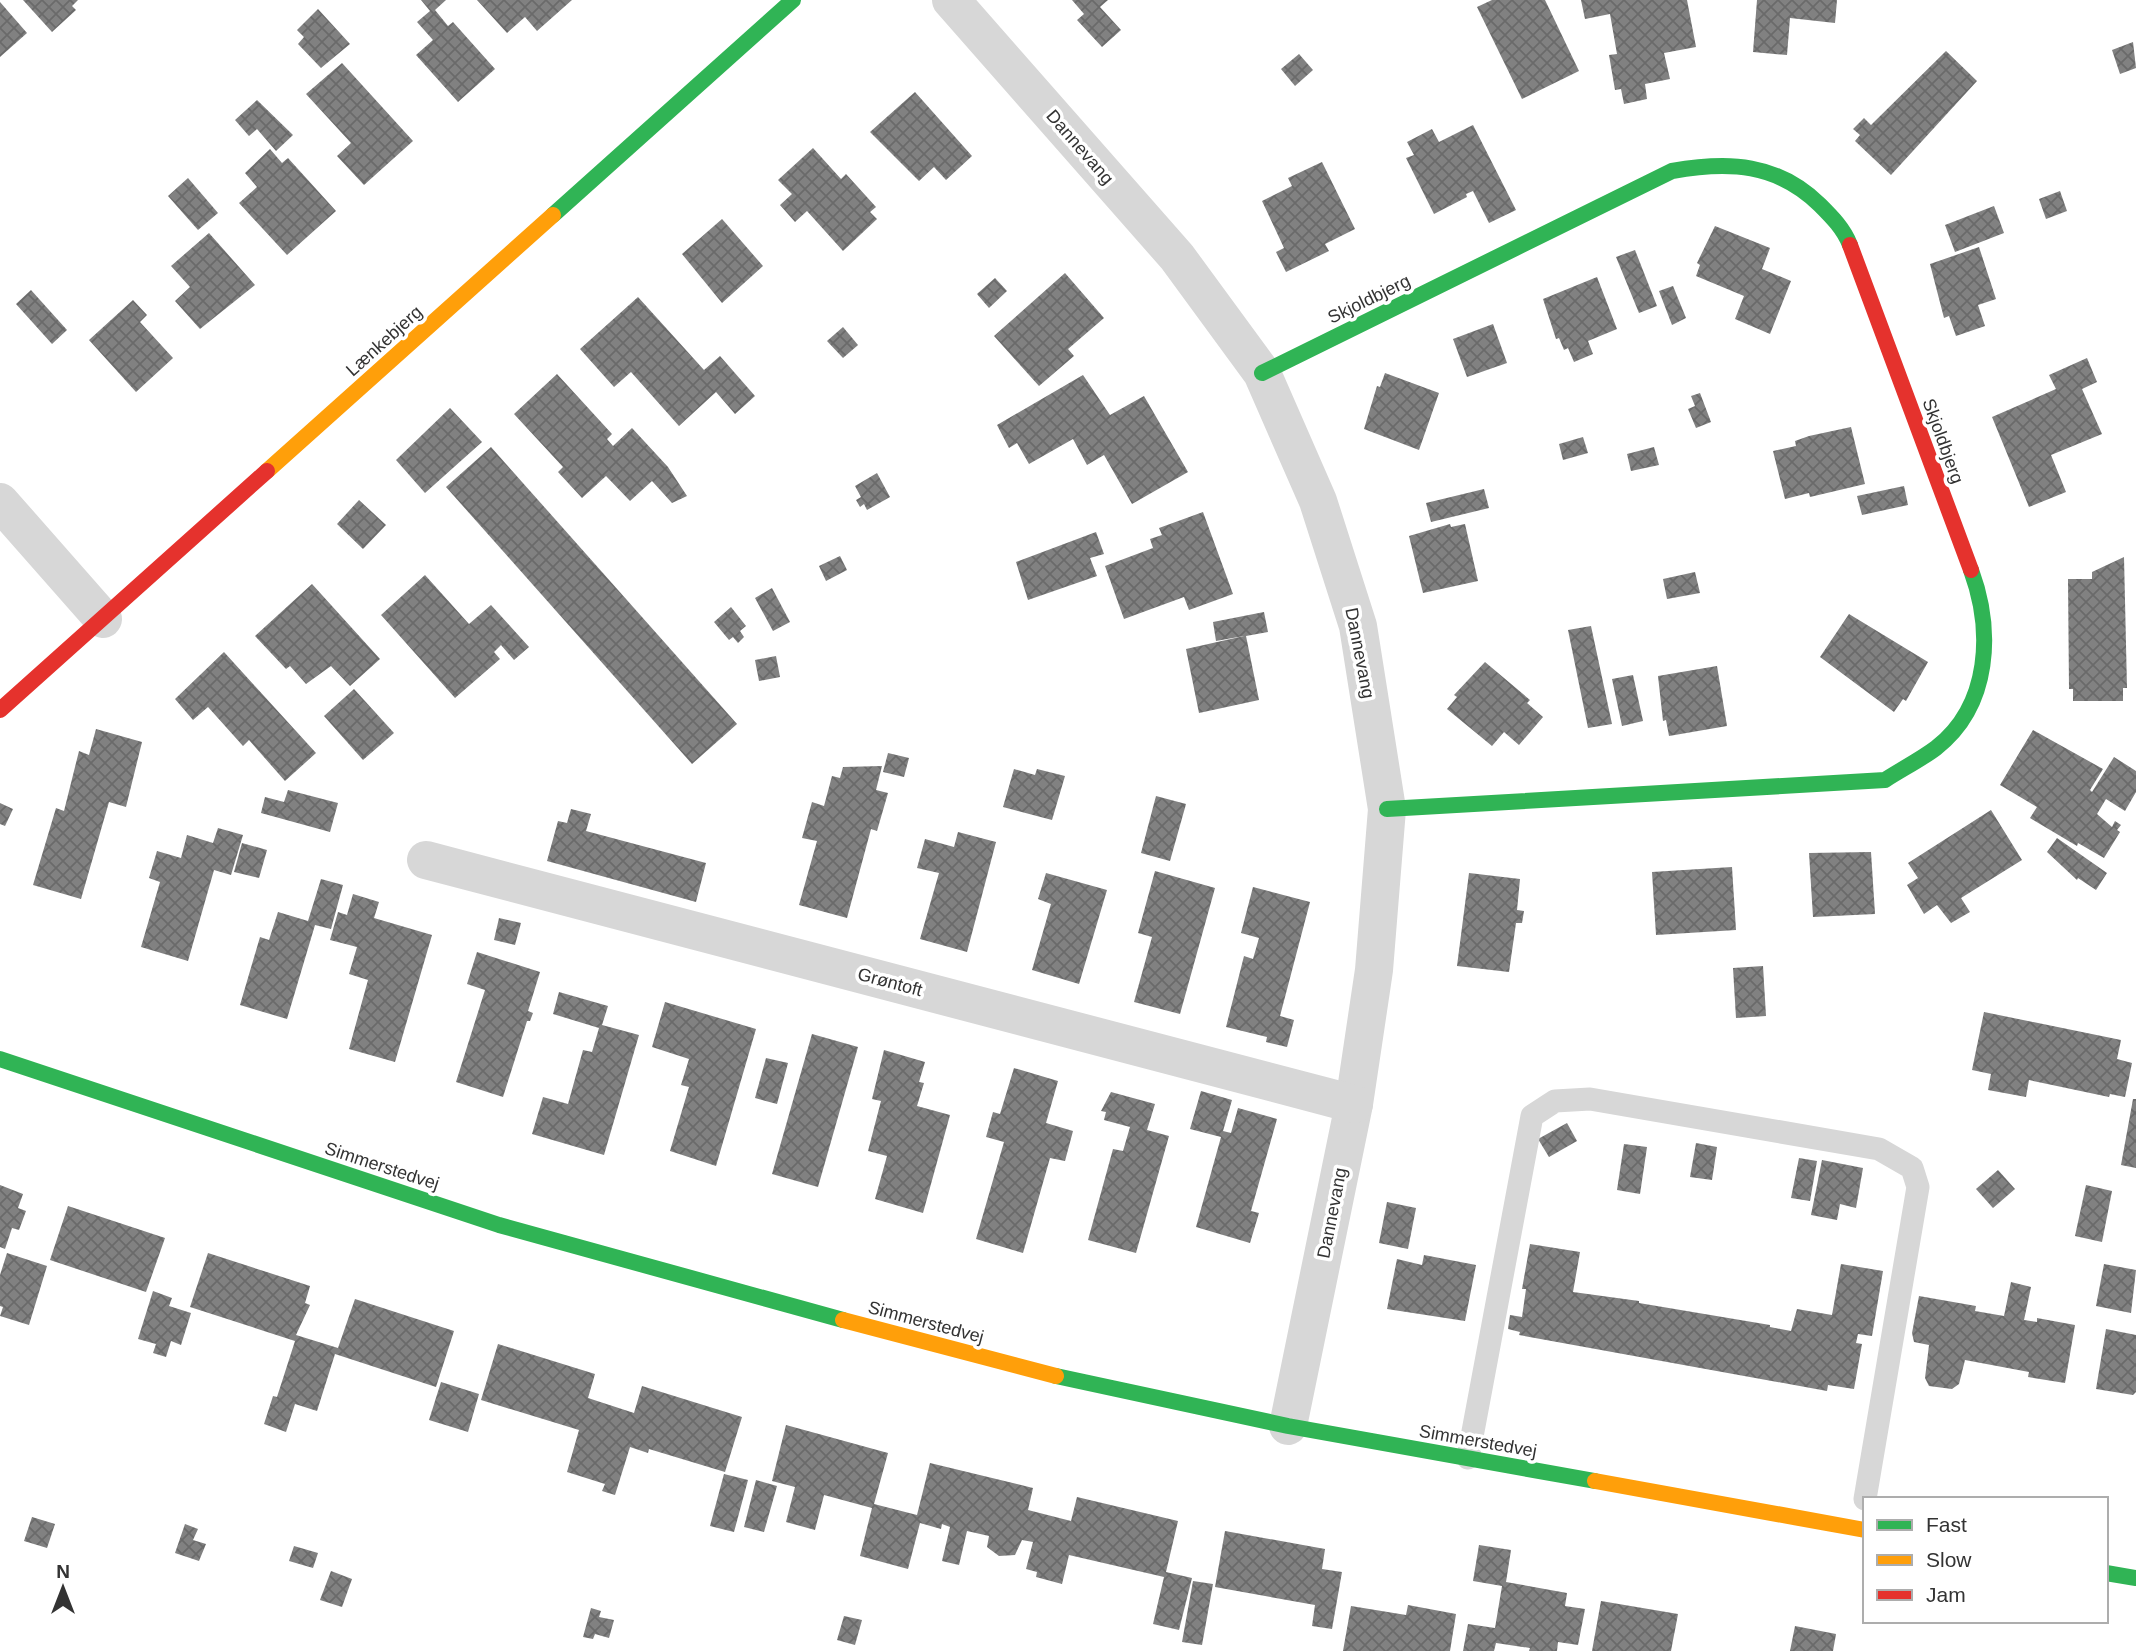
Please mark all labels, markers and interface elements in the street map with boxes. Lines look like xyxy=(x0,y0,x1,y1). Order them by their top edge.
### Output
street label: Dannevang xyxy=(1042,106,1118,188)
street label: Skjoldbjerg xyxy=(1325,270,1413,328)
street label: Lænkebjerg xyxy=(342,302,426,380)
street label: Skjoldbjerg xyxy=(1918,396,1968,486)
street label: Dannevang xyxy=(1341,606,1379,700)
street label: Grøntoft xyxy=(856,964,924,1000)
street label: Simmerstedvej xyxy=(322,1138,442,1194)
street label: Dannevang xyxy=(1313,1166,1351,1260)
street label: Simmerstedvej xyxy=(866,1297,986,1347)
street label: Simmerstedvej xyxy=(1418,1421,1538,1461)
legend xyxy=(1863,1497,2108,1623)
text: Fast xyxy=(1926,1513,1967,1536)
text: Slow xyxy=(1926,1548,1972,1571)
north arrow xyxy=(28,1553,98,1623)
text: N xyxy=(56,1561,70,1582)
text: Jam xyxy=(1926,1583,1966,1606)

